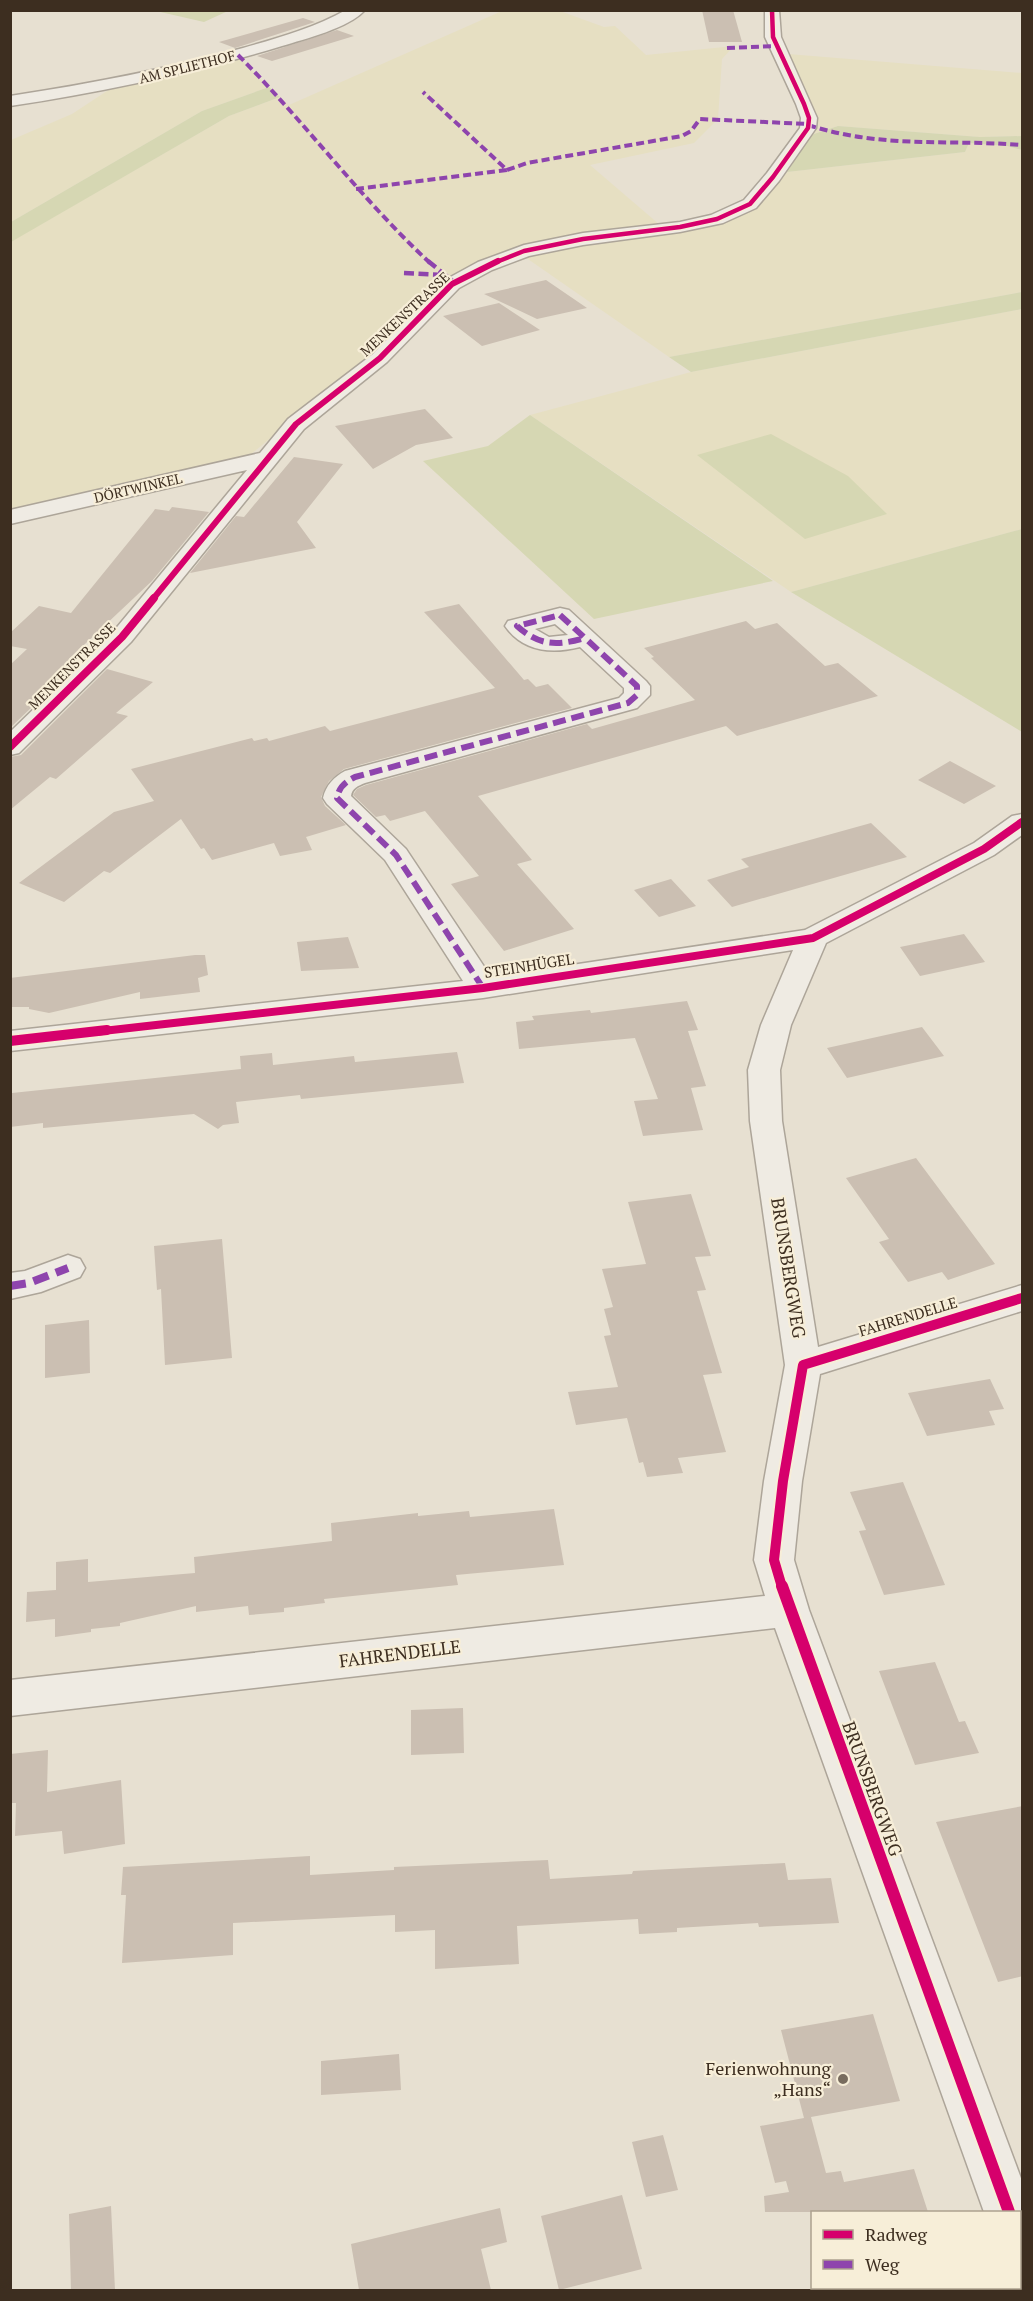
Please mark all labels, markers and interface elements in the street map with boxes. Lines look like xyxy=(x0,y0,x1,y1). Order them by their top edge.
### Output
street label: AM SPLIETHOF xyxy=(137,45,237,88)
street label: MENKENSTRASSE xyxy=(356,267,453,360)
street label: DÖRTWINKEL xyxy=(92,468,184,507)
street label: MENKENSTRASSE xyxy=(24,618,119,713)
street label: STEINHÜGEL xyxy=(483,948,575,982)
street label: BRUNSBERGWEG xyxy=(766,1196,812,1340)
street label: FAHRENDELLE xyxy=(856,1292,959,1341)
street label: FAHRENDELLE xyxy=(338,1634,462,1672)
street label: BRUNSBERGWEG xyxy=(837,1718,909,1860)
place label: Ferienwohnung „Hans“ xyxy=(705,2056,832,2101)
marker: Ferienwohnung „Hans“ xyxy=(836,2072,850,2086)
legend xyxy=(811,2211,1021,2289)
text: Radweg xyxy=(865,2222,927,2246)
text: Weg xyxy=(865,2252,900,2276)

